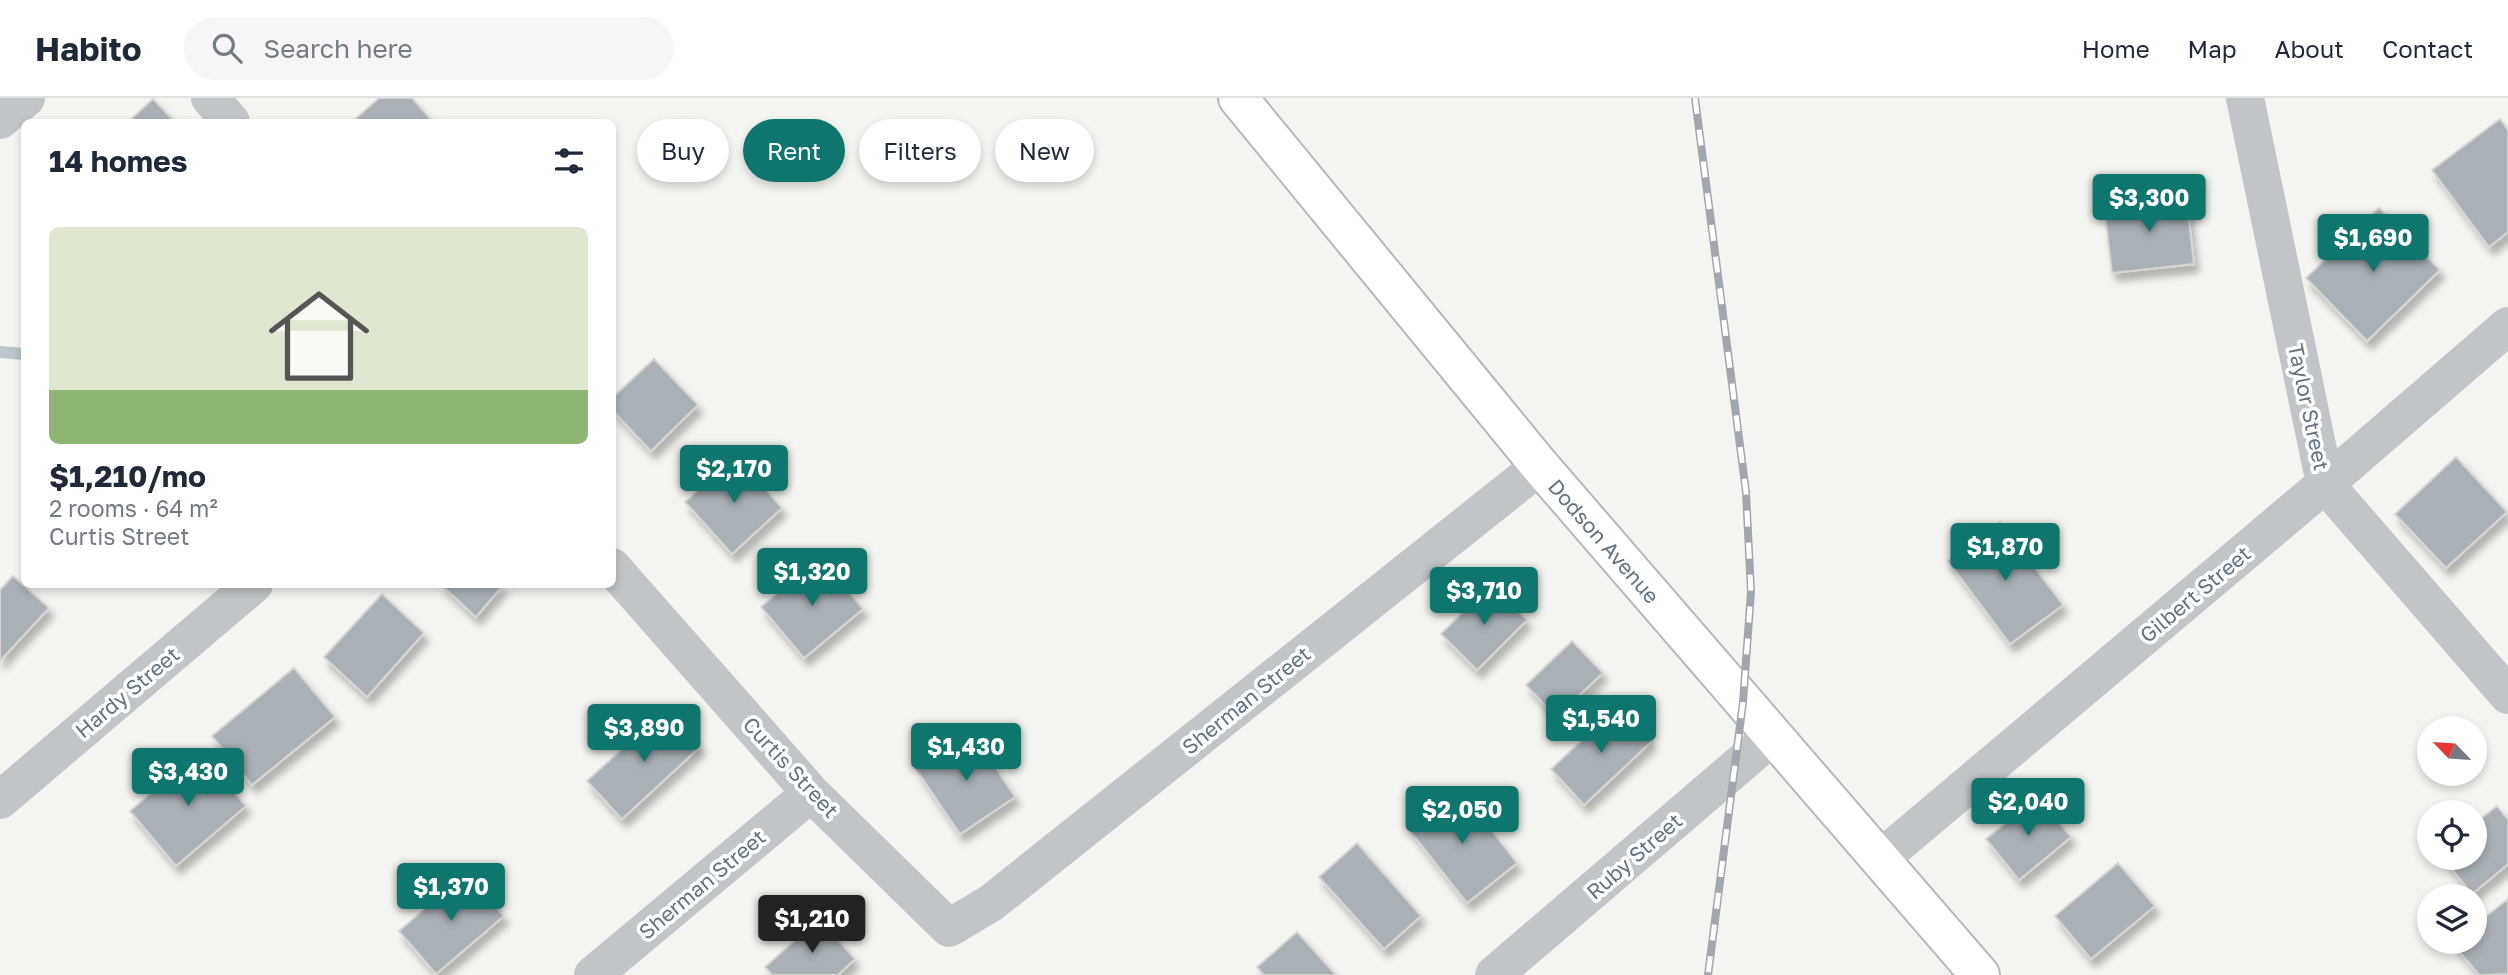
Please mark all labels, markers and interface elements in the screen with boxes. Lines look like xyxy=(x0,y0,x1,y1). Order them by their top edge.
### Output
search box xyxy=(184,17,674,80)
text: Habito xyxy=(35,29,142,68)
icon: search xyxy=(208,29,246,67)
text: Search here xyxy=(264,33,413,64)
text: Home xyxy=(2082,34,2150,63)
text: Map xyxy=(2188,34,2237,63)
text: About xyxy=(2275,34,2344,63)
text: Contact xyxy=(2382,34,2473,63)
chip: Buy xyxy=(637,119,729,182)
chip: Rent xyxy=(743,119,845,182)
chip: Filters xyxy=(859,119,981,182)
chip: New xyxy=(995,119,1094,182)
icon: filters xyxy=(550,142,588,180)
text: 14 homes xyxy=(49,143,188,179)
pin: $3,300 xyxy=(2092,174,2206,234)
text: $3,300 xyxy=(2109,183,2189,211)
pin: $1,690 xyxy=(2316,214,2430,274)
text: $1,690 xyxy=(2334,223,2412,251)
icon: home xyxy=(256,273,382,399)
street label: Taylor Street xyxy=(2283,341,2335,473)
pin: $2,170 xyxy=(677,446,791,505)
text: $2,170 xyxy=(696,454,772,482)
text: $1,210/mo xyxy=(49,458,206,494)
street label: Dodson Avenue xyxy=(1543,474,1665,608)
text: 2 rooms · 64 m² xyxy=(49,494,218,522)
text: Curtis Street xyxy=(49,522,189,550)
pin: $1,870 xyxy=(1948,524,2062,583)
text: $1,870 xyxy=(1967,532,2043,560)
street label: Gilbert Street xyxy=(2134,540,2256,648)
pin: $1,320 xyxy=(755,548,869,608)
text: $1,320 xyxy=(773,557,851,585)
pin: $3,710 xyxy=(1427,568,1541,627)
text: $3,710 xyxy=(1446,576,1522,604)
street label: Sherman Street xyxy=(1177,640,1315,760)
street label: Hardy Street xyxy=(70,641,184,743)
pin: $1,540 xyxy=(1544,696,1658,755)
pin: $3,890 xyxy=(587,704,701,764)
text: $1,540 xyxy=(1562,704,1640,732)
street label: Curtis Street xyxy=(738,711,844,823)
text: $3,890 xyxy=(603,713,685,741)
north arrow xyxy=(2417,716,2487,786)
map controls xyxy=(2417,716,2487,954)
pin: $1,430 xyxy=(909,724,1023,783)
text: $1,430 xyxy=(927,732,1005,760)
pin: $3,430 xyxy=(131,748,245,808)
text: $3,430 xyxy=(148,757,228,785)
pin: $2,040 xyxy=(1971,778,2085,838)
pin: $2,050 xyxy=(1405,786,1519,846)
text: $2,040 xyxy=(1987,787,2069,815)
text: $2,050 xyxy=(1422,795,1502,823)
button: locate xyxy=(2417,800,2487,870)
street label: Ruby Street xyxy=(1581,807,1687,905)
street label: Sherman Street xyxy=(633,823,771,945)
pin: $1,370 xyxy=(394,864,508,923)
text: $1,370 xyxy=(413,872,489,900)
button: layers xyxy=(2417,884,2487,954)
pin: $1,210 xyxy=(755,896,869,955)
text: $1,210 xyxy=(774,904,850,932)

